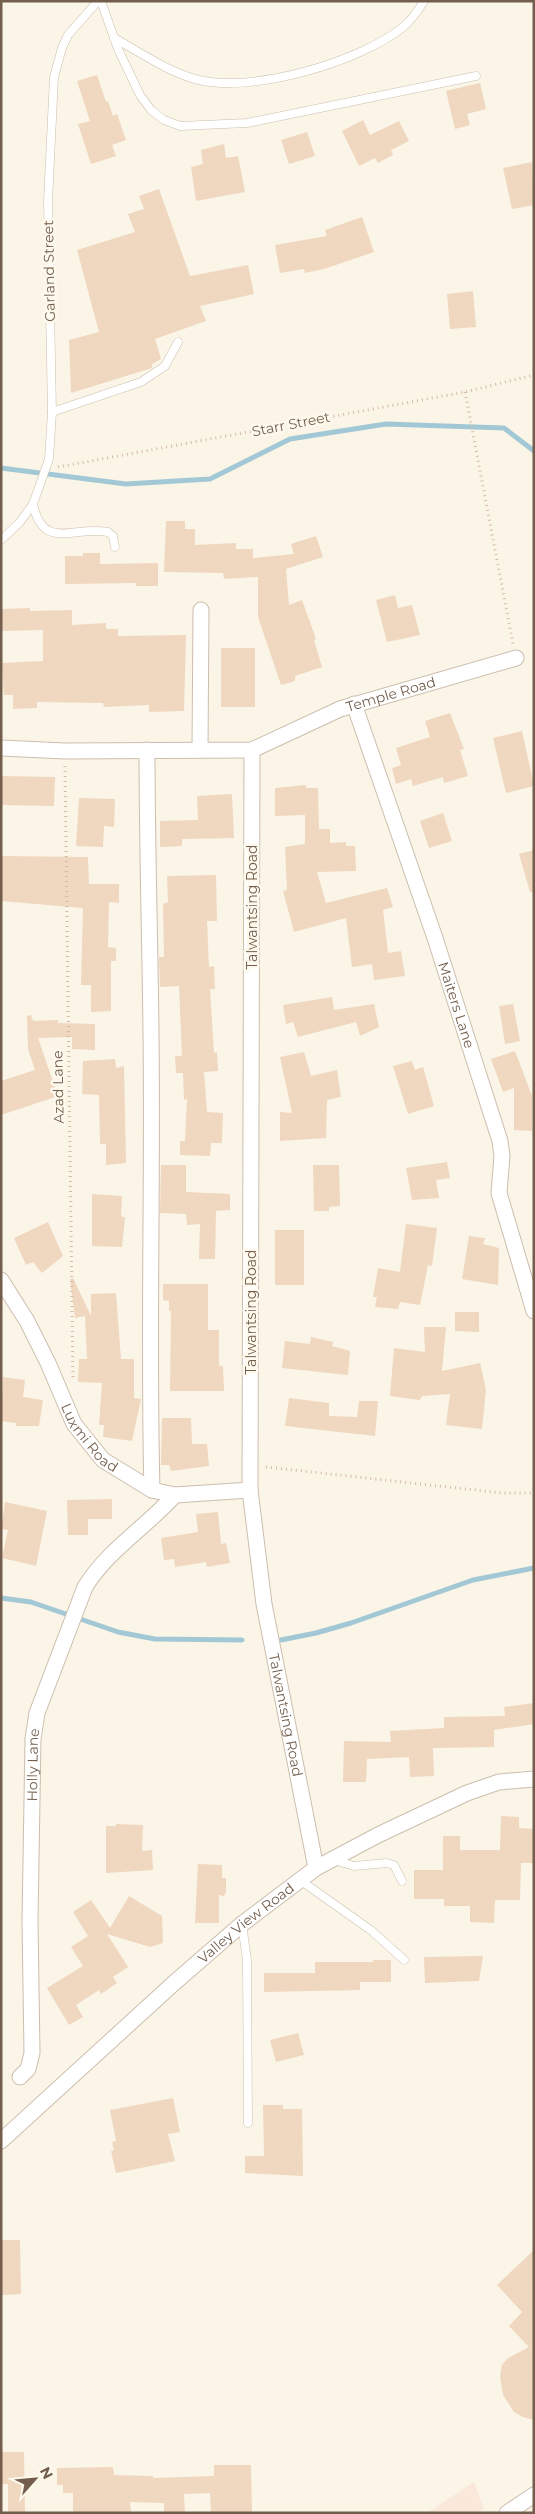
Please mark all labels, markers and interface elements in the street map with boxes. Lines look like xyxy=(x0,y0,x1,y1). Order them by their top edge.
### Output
street label: Garland Street xyxy=(39,220,59,322)
street label: Starr Street xyxy=(250,408,332,440)
street label: Temple Road xyxy=(344,673,438,716)
street label: Talwantsing Road xyxy=(243,844,261,970)
street label: Maiters Lane xyxy=(434,960,479,1051)
street label: Azad Lane xyxy=(48,1050,68,1124)
street label: Talwantsing Road xyxy=(242,1249,260,1375)
street label: Luxmi Road xyxy=(57,1400,121,1476)
street label: Talwantsing Road xyxy=(265,1652,307,1778)
street label: Holly Lane xyxy=(23,1727,44,1802)
street label: Valley View Road xyxy=(194,1879,298,1967)
north arrow xyxy=(10,2454,60,2504)
text: N xyxy=(36,2464,57,2482)

